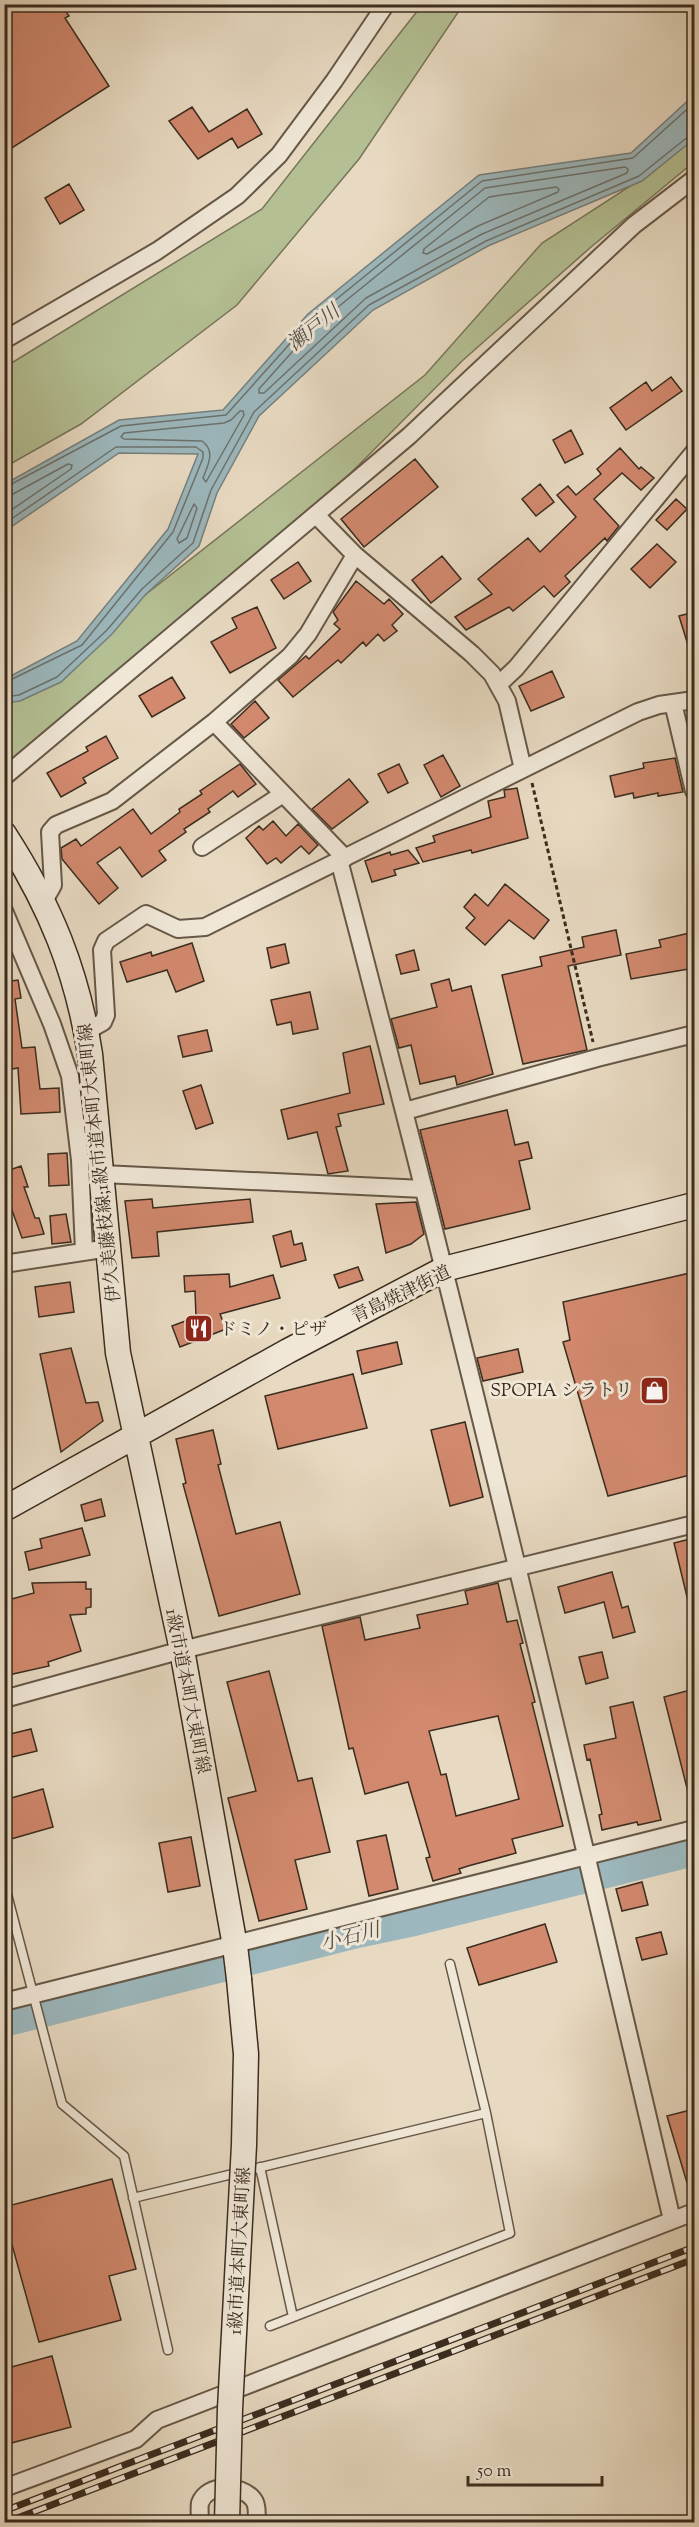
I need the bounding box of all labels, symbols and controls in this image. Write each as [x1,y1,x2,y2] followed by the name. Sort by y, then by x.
[282,298,349,359] water label: 瀬戸川
[73,1022,129,1304] street label: 伊久美藤枝線;1級市道本町大東町線
[348,1260,456,1331] street label: 青島焼津街道
[182,1313,214,1345] restaurant icon: ドミノ・ピザ
[219,1318,327,1344] place label: ドミノ・ピザ
[638,1374,670,1406] shop icon: SPOPIA シラトリ
[490,1379,633,1405] place label: SPOPIA シラトリ
[157,1606,215,1776] street label: 1級市道本町大東町線
[318,1917,385,1960] water label: 小石川
[224,2166,258,2336] street label: 1級市道本町大東町線
[468,2449,602,2487] scale bar
[476,2459,512,2485] text: 50 m

